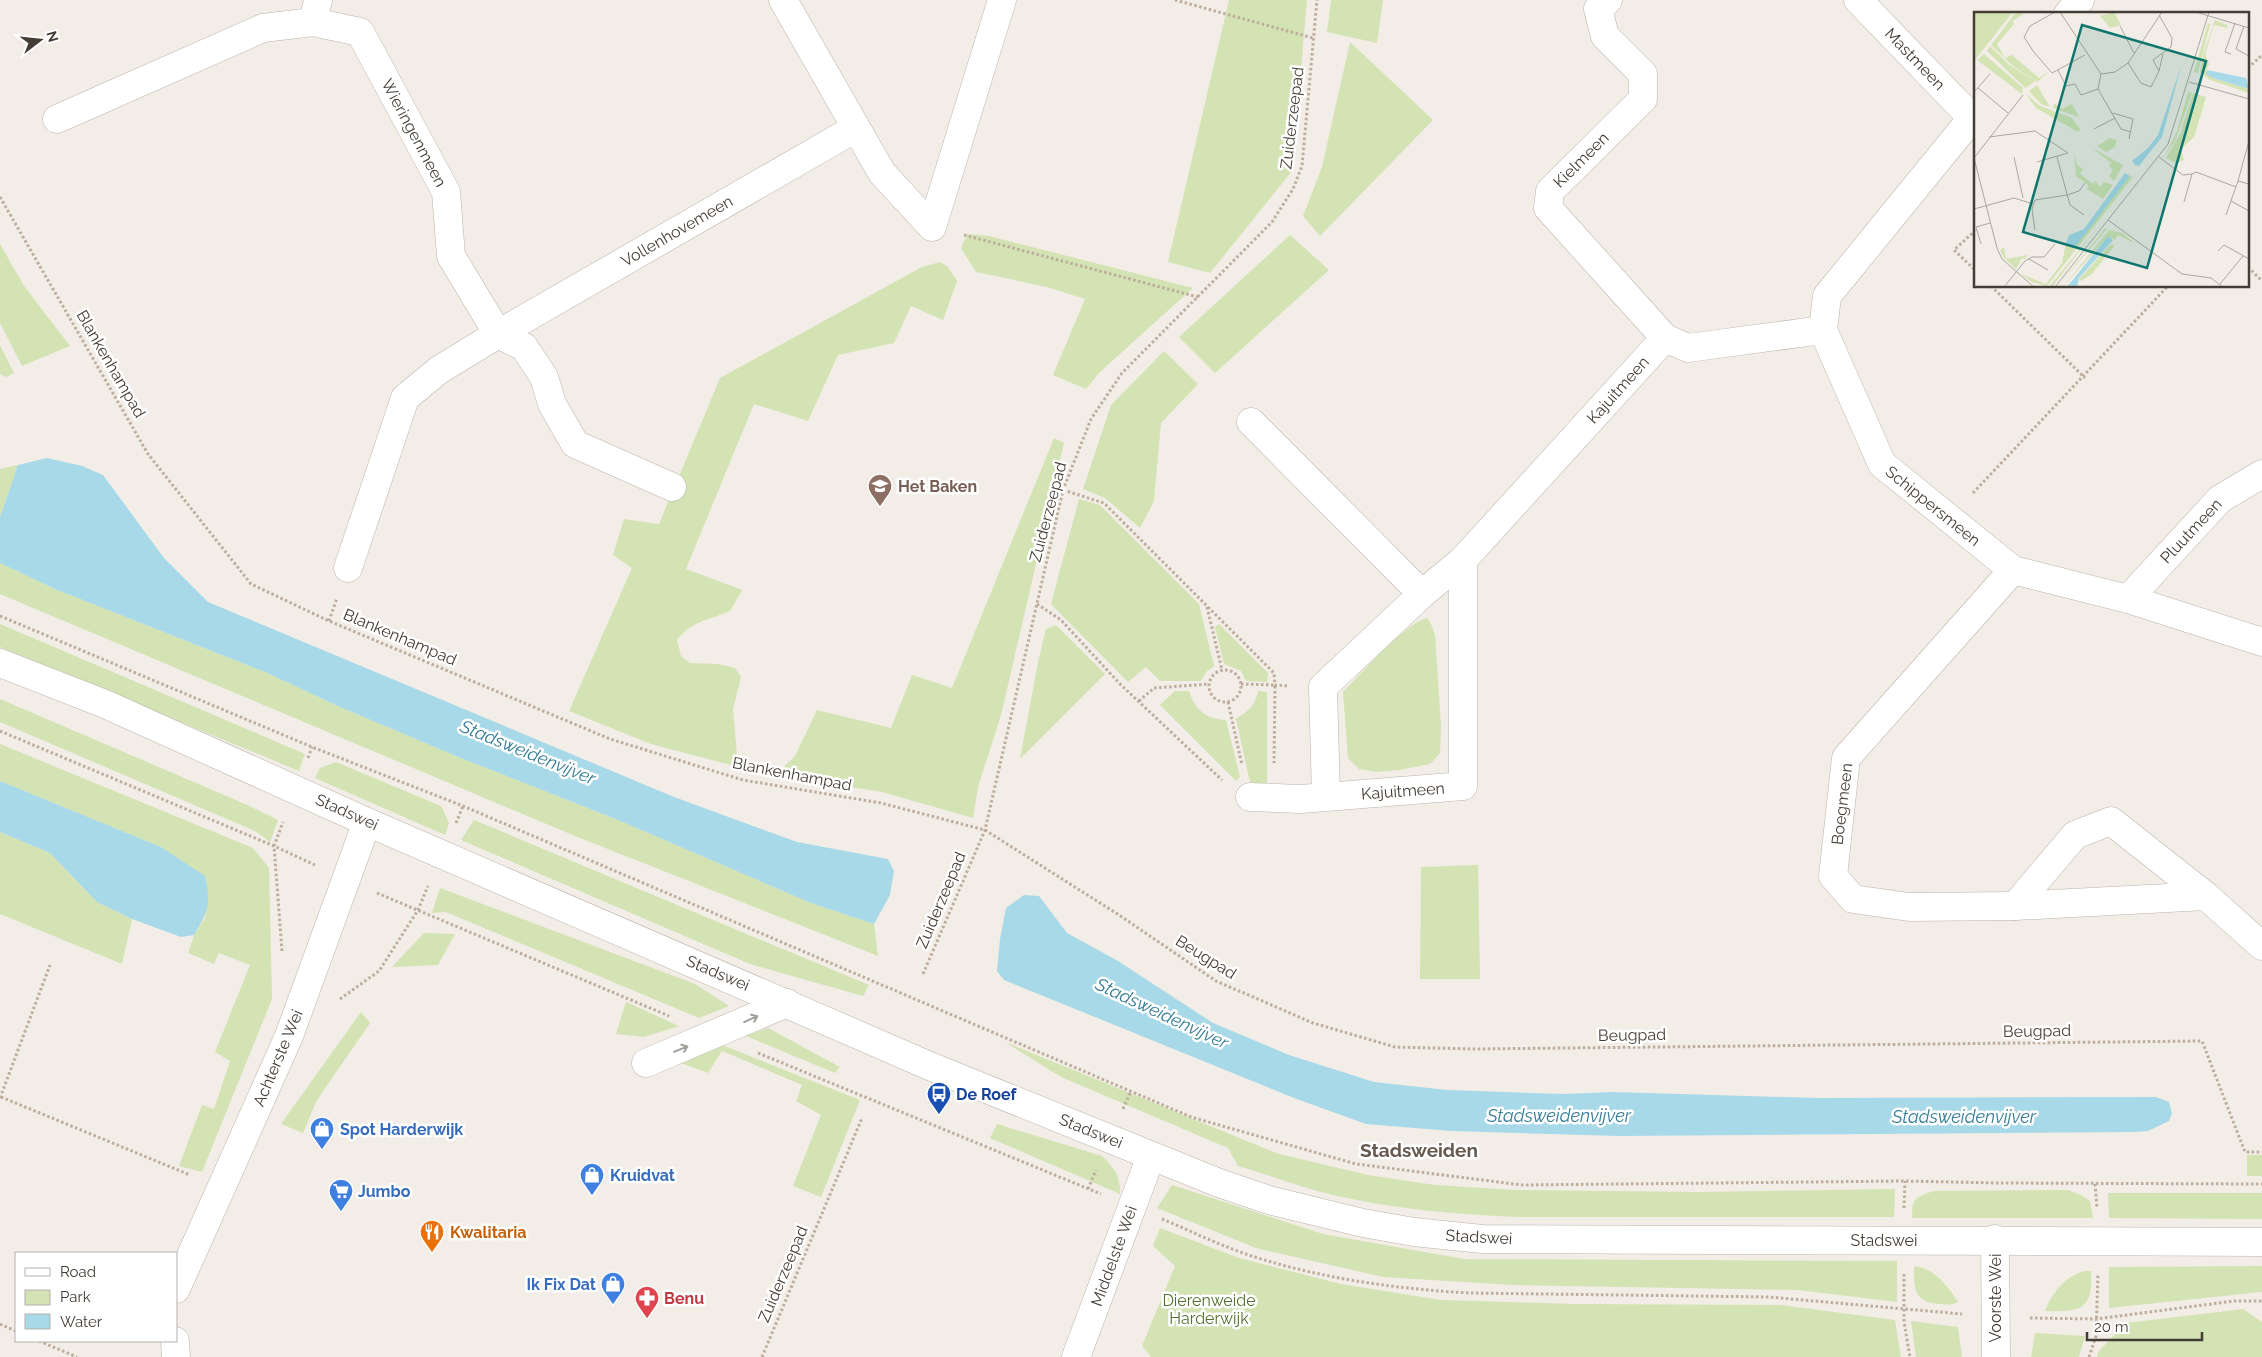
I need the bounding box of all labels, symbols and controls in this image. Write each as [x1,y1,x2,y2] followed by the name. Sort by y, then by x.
[1974,12,2250,288] inset map
[15,15,65,65] north arrow
[1881,24,1949,94] street label: Mastmeen
[43,29,62,44] text: N
[1276,66,1308,170] street label: Zuiderzeepad
[378,76,450,190] street label: Wieringenmeen
[1549,128,1613,192] street label: Kielmeen
[618,191,736,271] street label: Vollenhovemeen
[72,307,150,421] street label: Blankenhampad
[1583,353,1653,427] street label: Kajuitmeen
[1026,460,1070,564] street label: Zuiderzeepad
[1882,462,1984,550] street label: Schippersmeen
[867,473,893,507] school or university icon: Het Baken
[898,477,977,496] place label: Het Baken
[2156,495,2226,567] street label: Pluutmeen
[341,605,459,669] street label: Blankenhampad
[456,715,599,789] water label: Stadsweidenvijver
[731,753,853,795] street label: Blankenhampad
[1828,762,1856,846] street label: Boegmeen
[1361,779,1445,803] street label: Kajuitmeen
[313,790,381,834] street label: Stadswei
[912,849,970,951] street label: Zuiderzeepad
[1172,931,1240,983] street label: Beugpad
[684,951,752,995] street label: Stadswei
[1091,973,1232,1053] water label: Stadsweidenvijver
[249,1007,307,1109] street label: Achterste Wei
[743,1014,758,1024] one-way arrow
[2003,1021,2071,1041] street label: Beugpad
[1598,1025,1666,1045] street label: Beugpad
[672,1044,688,1053] one-way arrow
[926,1081,952,1115] bus stop icon: De Roef
[956,1085,1017,1104] place label: De Roef
[1486,1105,1632,1126] water label: Stadsweidenvijver
[1891,1106,2037,1127] water label: Stadsweidenvijver
[1056,1110,1126,1152] street label: Stadswei
[309,1116,335,1150] shop icon: Spot Harderwijk
[340,1120,463,1139] place label: Spot Harderwijk
[1360,1139,1478,1161] district label: Stadsweiden
[579,1162,605,1196] shop icon: Kruidvat
[610,1166,675,1185] place label: Kruidvat
[328,1178,354,1212] supermarket icon: Jumbo
[358,1182,411,1201] place label: Jumbo
[1087,1203,1141,1309] street label: Middelste Wei
[419,1219,445,1253] restaurant icon: Kwalitaria
[450,1223,526,1242] place label: Kwalitaria
[754,1223,812,1325] street label: Zuiderzeepad
[1445,1226,1513,1248] street label: Stadswei
[1851,1231,1917,1250] street label: Stadswei
[15,1252,178,1342] legend
[1986,1254,2005,1342] street label: Voorste Wei
[60,1263,96,1281] text: Road
[600,1271,626,1305] shop icon: Ik Fix Dat
[526,1275,596,1294] place label: Ik Fix Dat
[634,1285,660,1319] pharmacy icon: Benu
[60,1288,91,1306] text: Park
[664,1289,704,1308] place label: Benu
[1162,1291,1256,1328] park label: Dierenweide Harderwijk
[2087,1310,2202,1342] scale bar
[60,1313,103,1331] text: Water
[2094,1318,2129,1336] text: 20 m

